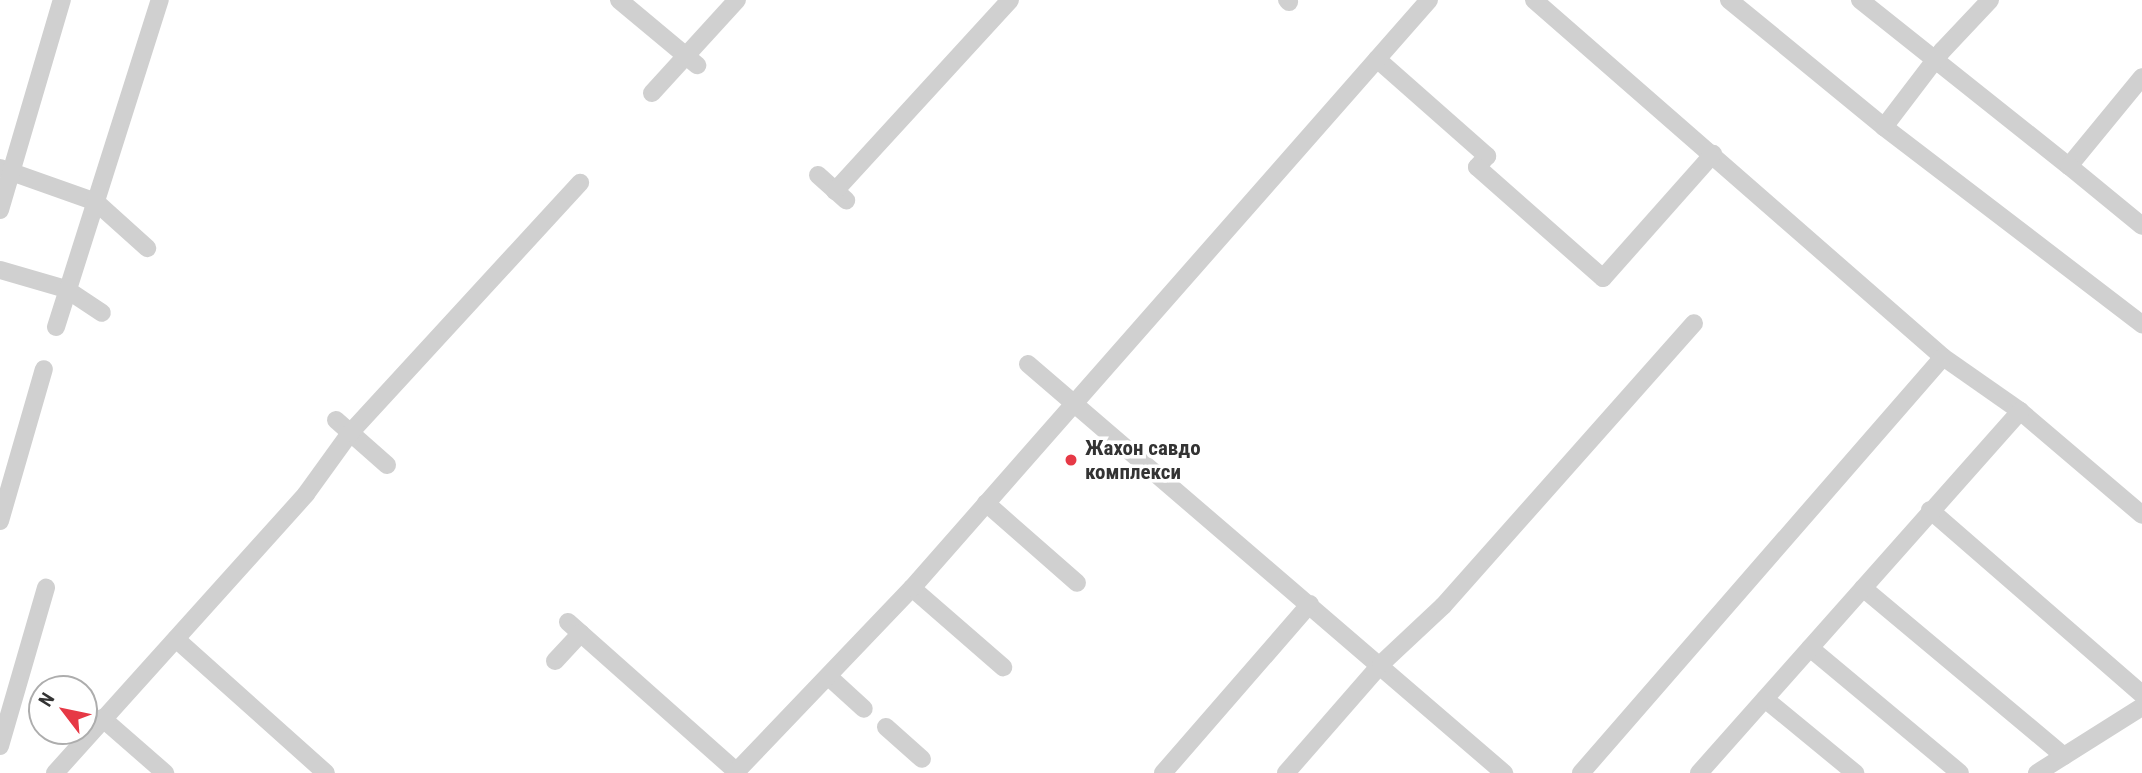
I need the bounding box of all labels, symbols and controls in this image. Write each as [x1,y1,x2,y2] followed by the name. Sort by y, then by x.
[1085,435,1201,485] place label: Жахон савдо комплекси
[1063,452,1079,468] marker: Жахон савдо комплекси
[28,675,98,745] north arrow
[34,689,59,711] text: N

